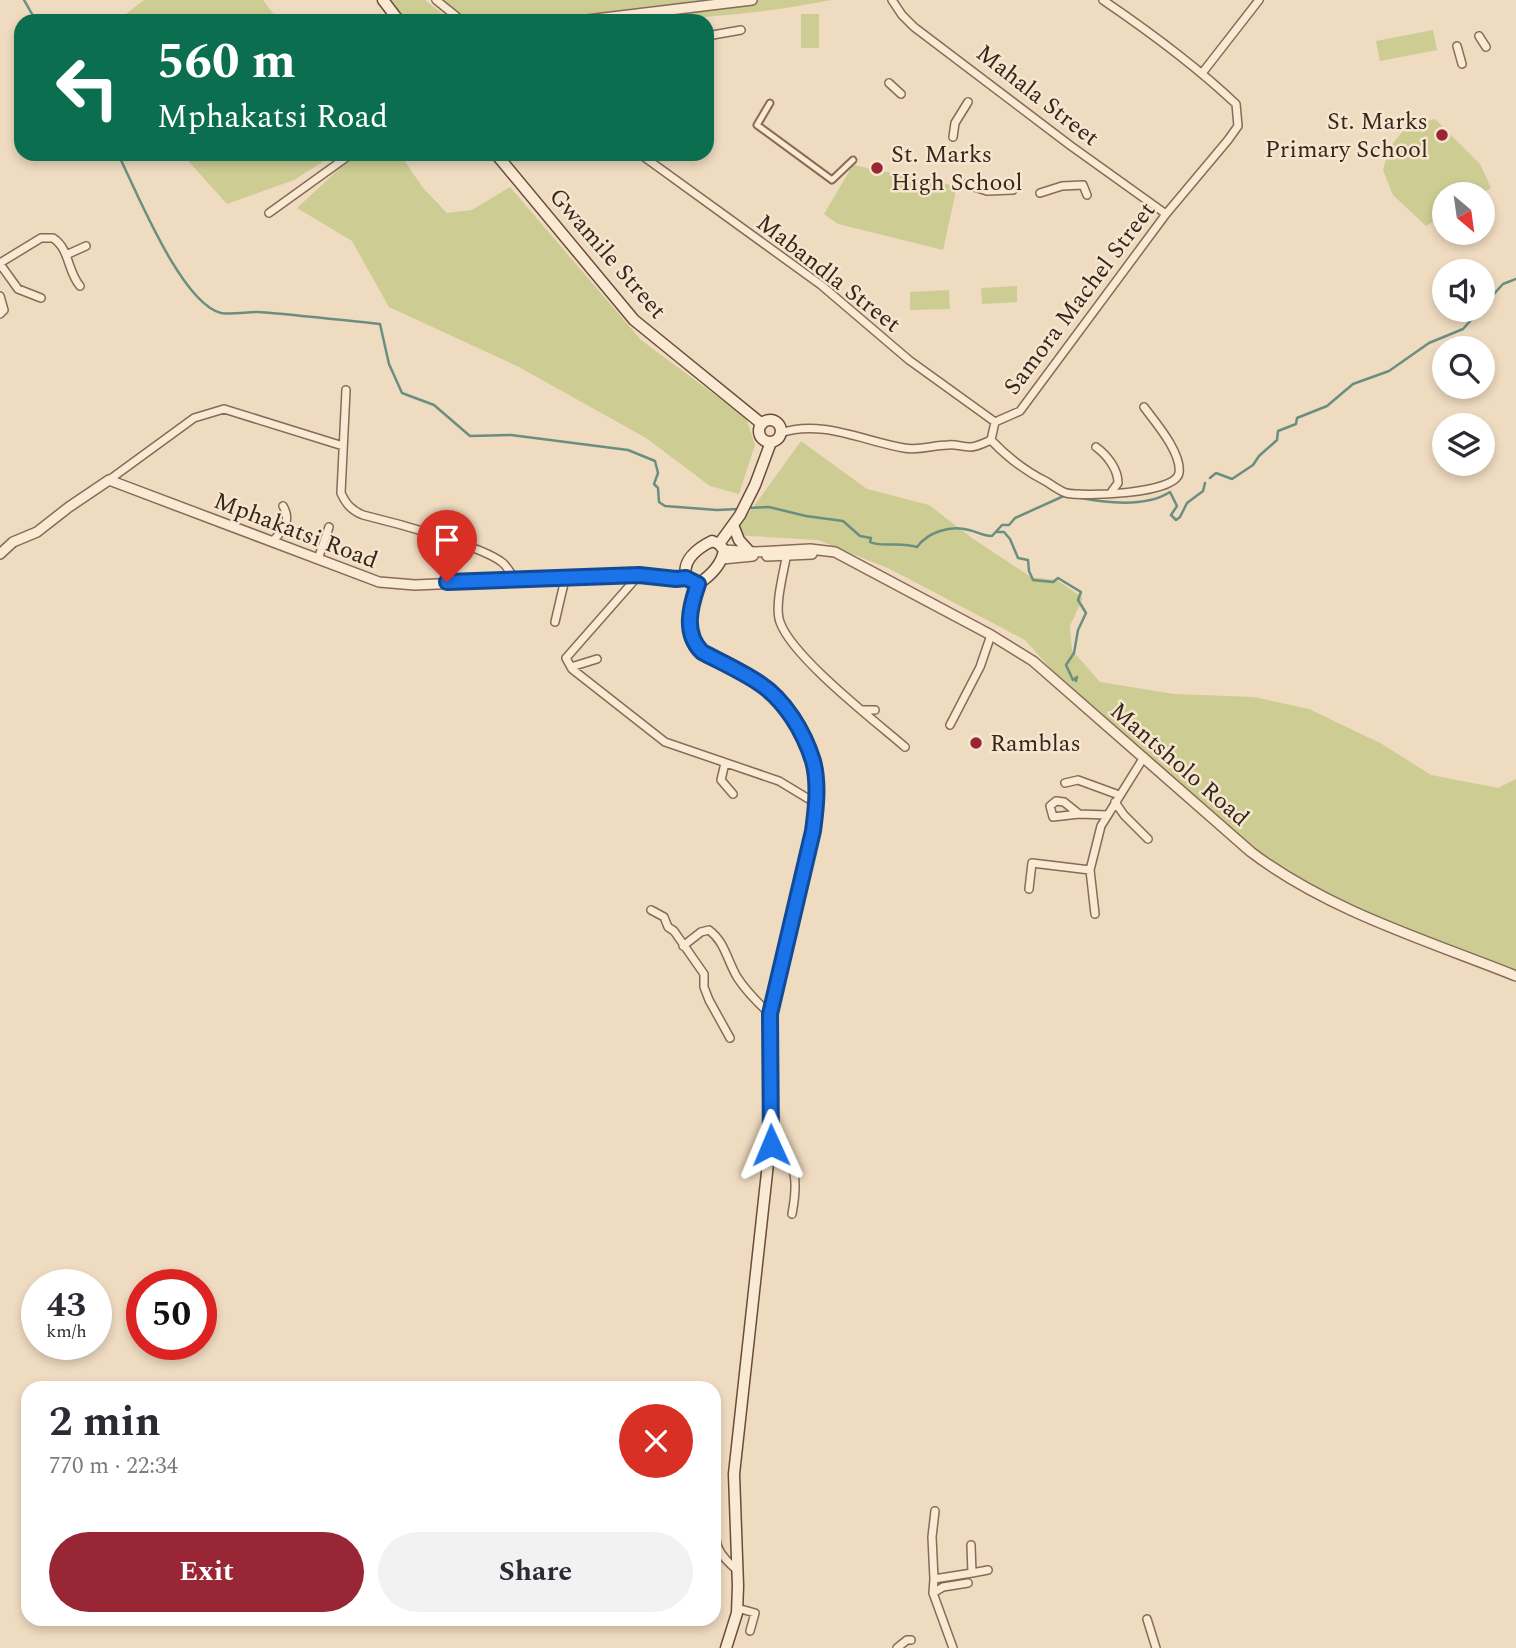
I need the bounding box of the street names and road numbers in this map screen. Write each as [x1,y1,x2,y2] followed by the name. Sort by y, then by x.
[968,36,1107,155] street label: Mahala Street
[540,180,675,327] street label: Gwamile Street
[995,194,1165,403] street label: Samora Machel Street
[748,206,908,342] street label: Mabandla Street
[208,483,383,579] street label: Mphakatsi Road
[1102,694,1257,836] street label: Mantsholo Road

